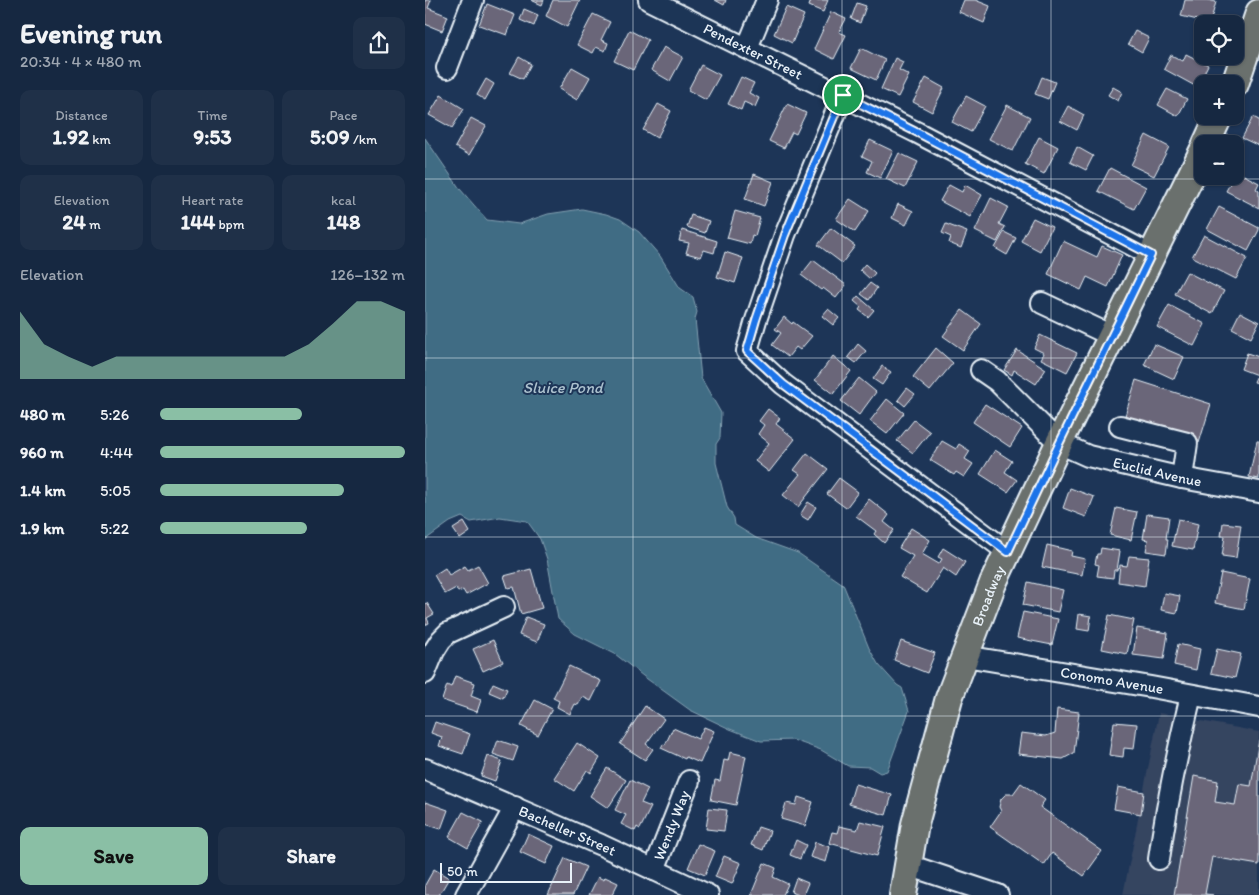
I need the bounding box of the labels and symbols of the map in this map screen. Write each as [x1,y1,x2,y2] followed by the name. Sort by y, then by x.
[700,19,806,84] street label: Pendexter Street
[822,74,864,116] pin
[523,378,604,397] water label: Sluice Pond
[1111,453,1203,490] street label: Euclid Avenue
[968,563,1009,629] street label: Broadway
[1059,663,1165,698] street label: Conomo Avenue
[650,788,693,863] street label: Wendy Way
[516,802,619,860] street label: Bacheller Street
[440,860,573,883] scale bar

